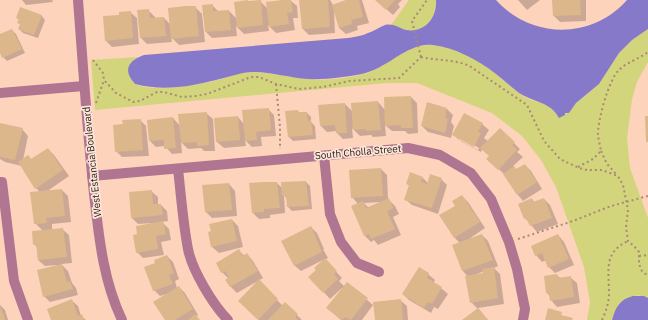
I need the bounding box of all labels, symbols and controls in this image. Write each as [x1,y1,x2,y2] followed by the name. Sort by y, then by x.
[80,106,104,218] street label: West Estancia Boulevard
[314,142,402,162] street label: South Cholla Street

